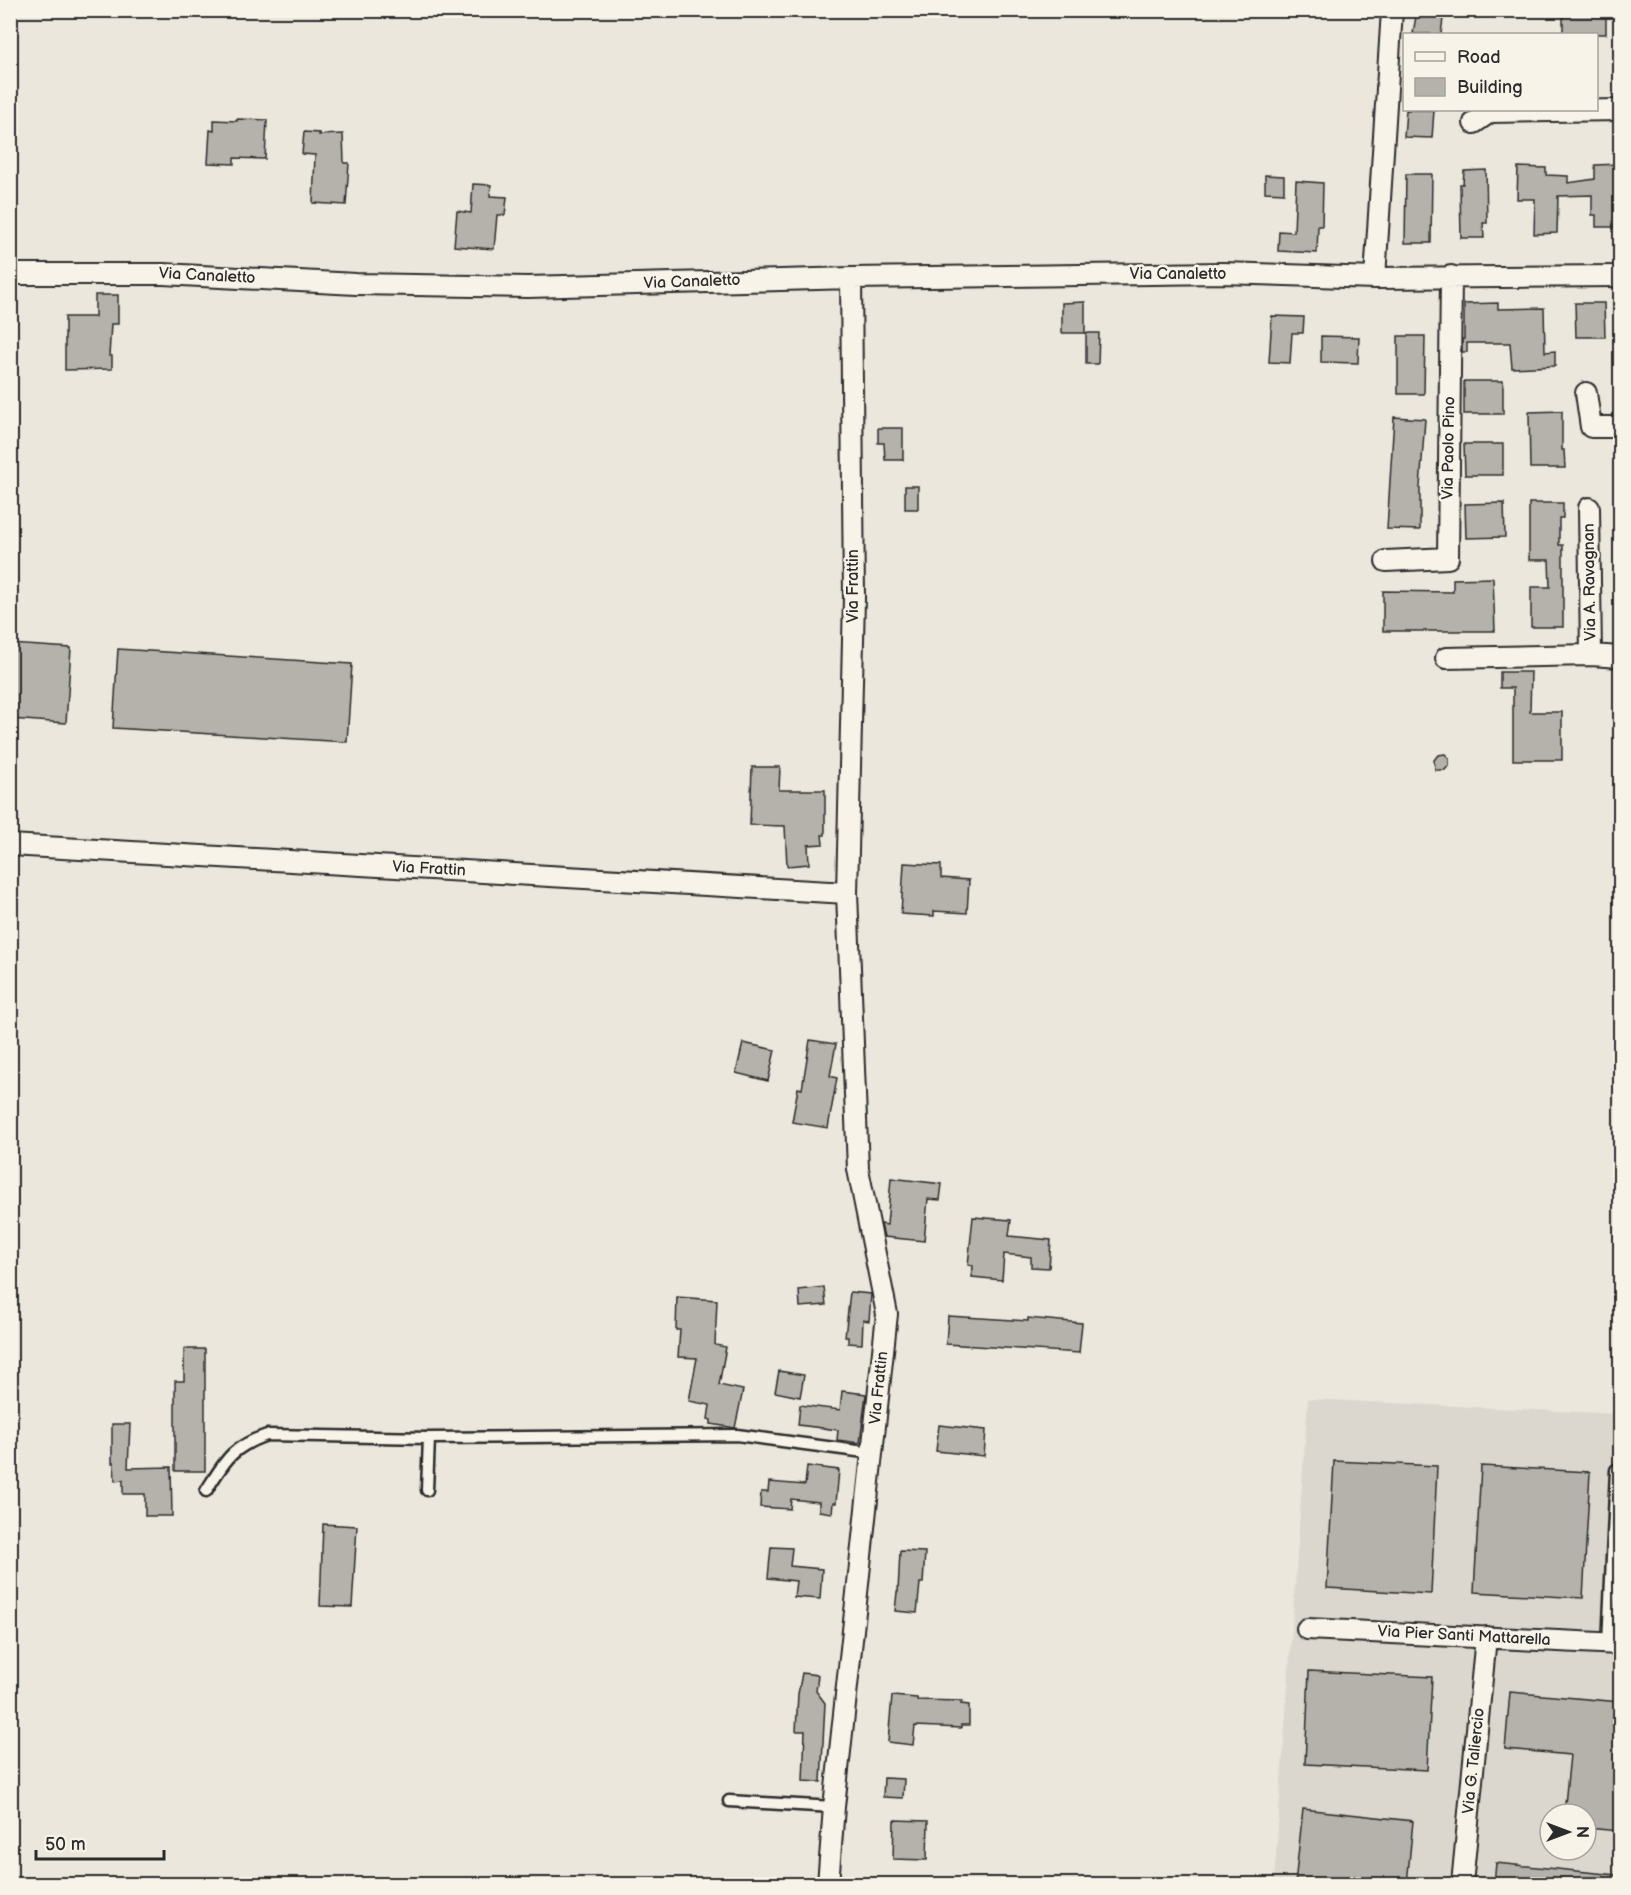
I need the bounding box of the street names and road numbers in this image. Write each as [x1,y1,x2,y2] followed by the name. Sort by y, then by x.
[158,264,256,288] street label: Via Canaletto
[1130,265,1226,284] street label: Via Canaletto
[643,271,741,293] street label: Via Canaletto
[1439,396,1459,500] street label: Via Paolo Pino
[1579,523,1601,641] street label: Via A. Ravagnan
[844,549,863,623] street label: Via Frattin
[392,858,466,880] street label: Via Frattin
[866,1350,892,1426] street label: Via Frattin
[1377,1622,1551,1650] street label: Via Pier Santi Mattarella
[1459,1707,1489,1815] street label: Via G. Taliercio

